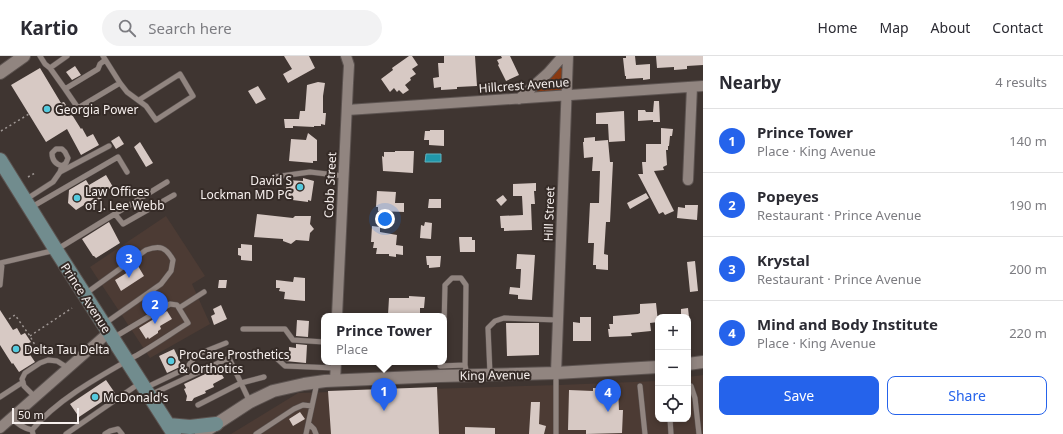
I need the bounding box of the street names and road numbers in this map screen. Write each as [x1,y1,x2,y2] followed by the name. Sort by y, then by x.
[478,73,570,97] street label: Hillcrest Avenue
[320,151,340,219] street label: Cobb Street
[540,186,558,242] street label: Hill Street
[57,260,115,337] street label: Prince Avenue
[460,366,531,384] street label: King Avenue

